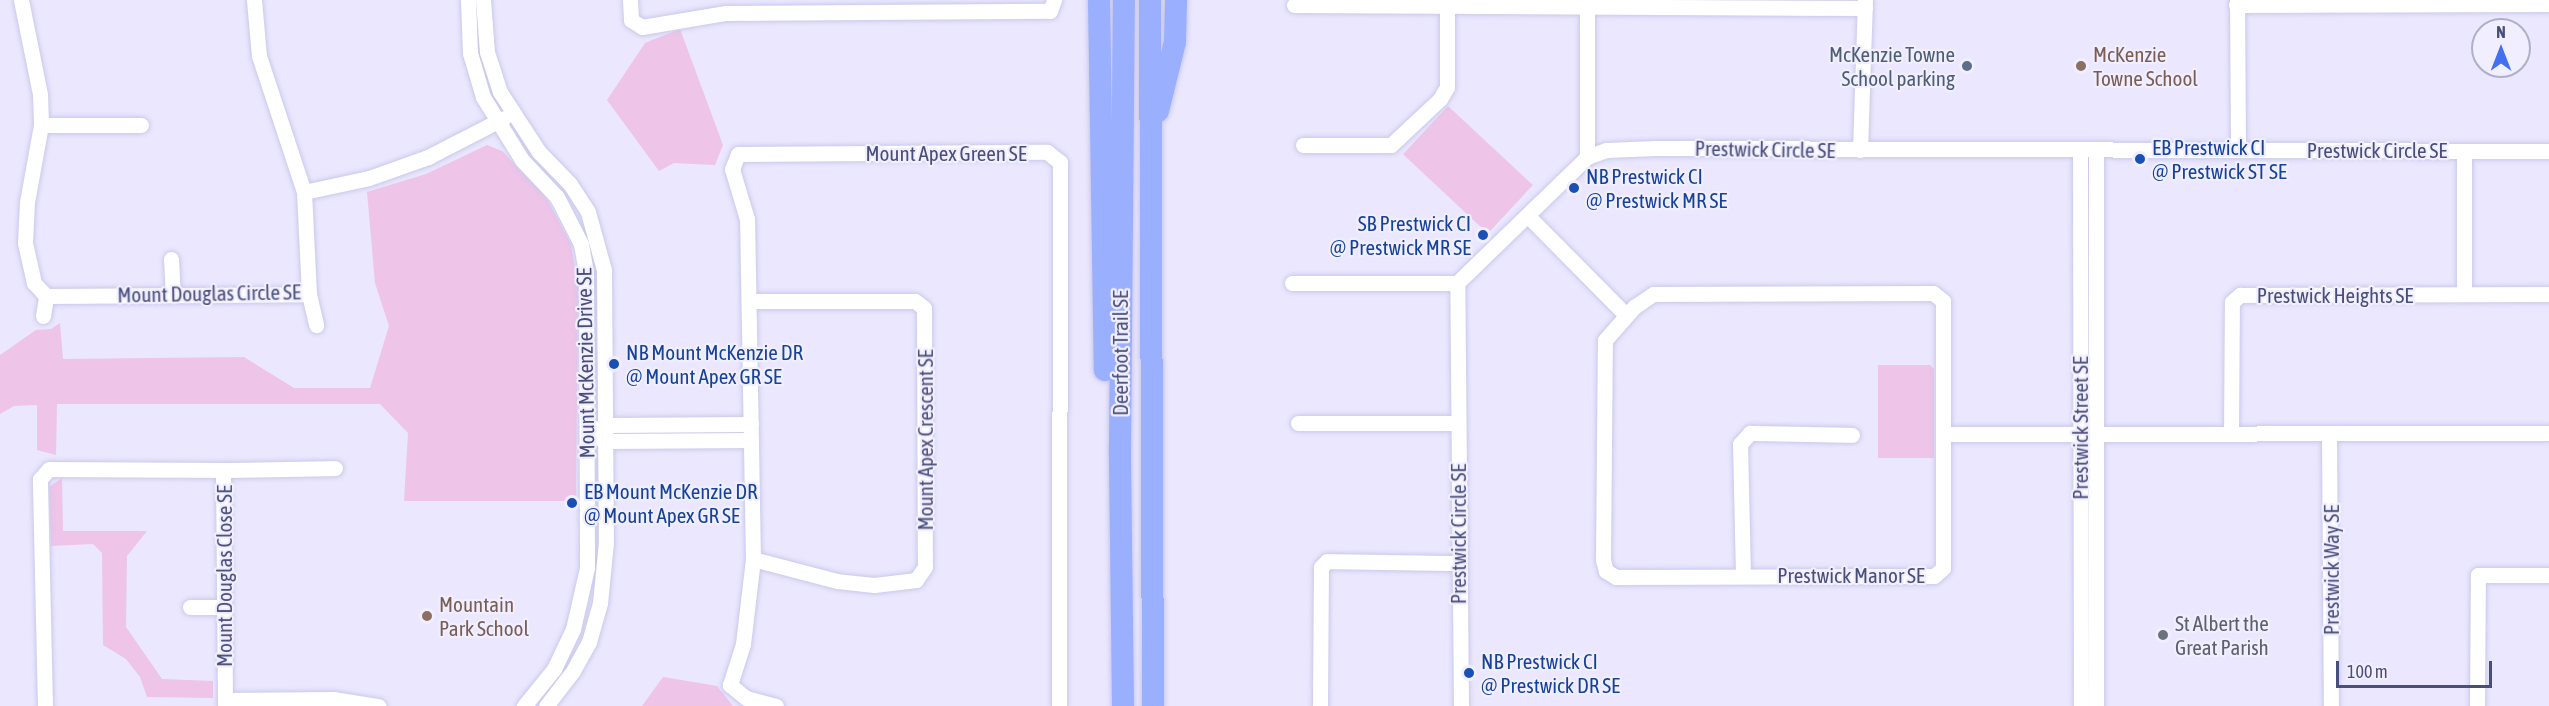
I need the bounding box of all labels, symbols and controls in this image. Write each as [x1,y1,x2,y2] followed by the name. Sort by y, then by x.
[2471,18,2531,78] north arrow
[2496,23,2506,41] text: N
[1829,41,1955,91] place label: McKenzie Towne School parking
[2093,41,2198,91] place label: McKenzie Towne School
[1960,59,1974,73] marker: McKenzie Towne School parking
[2074,59,2088,73] marker: McKenzie Towne School
[2152,134,2287,184] place label: EB Prestwick CI @ Prestwick ST SE
[1695,135,1835,163] street label: Prestwick Circle SE
[2307,137,2447,163] street label: Prestwick Circle SE
[865,140,1027,166] street label: Mount Apex Green SE
[2133,152,2147,166] marker: EB Prestwick CI @ Prestwick ST SE
[1586,163,1727,213] place label: NB Prestwick CI @ Prestwick MR SE
[1567,181,1581,195] marker: NB Prestwick CI @ Prestwick MR SE
[1330,210,1471,260] place label: SB Prestwick CI @ Prestwick MR SE
[1476,228,1490,242] marker: SB Prestwick CI @ Prestwick MR SE
[571,267,599,459] street label: Mount McKenzie Drive SE
[117,279,301,307] street label: Mount Douglas Circle SE
[2257,282,2413,308] street label: Prestwick Heights SE
[1107,290,1133,416] street label: Deerfoot Trail SE
[626,339,803,389] place label: NB Mount McKenzie DR @ Mount Apex GR SE
[912,350,938,530] street label: Mount Apex Crescent SE
[2067,356,2093,500] street label: Prestwick Street SE
[607,357,621,371] marker: NB Mount McKenzie DR @ Mount Apex GR SE
[1445,464,1471,604] street label: Prestwick Circle SE
[584,478,757,528] place label: EB Mount McKenzie DR @ Mount Apex GR SE
[211,485,237,667] street label: Mount Douglas Close SE
[565,496,579,510] marker: EB Mount McKenzie DR @ Mount Apex GR SE
[2318,505,2344,635] street label: Prestwick Way SE
[1777,562,1925,588] street label: Prestwick Manor SE
[439,591,529,641] place label: Mountain Park School
[420,609,434,623] marker: Mountain Park School
[2175,610,2269,660] place label: St Albert the Great Parish
[2156,628,2170,642] marker: St Albert the Great Parish
[1481,648,1620,698] place label: NB Prestwick CI @ Prestwick DR SE
[2339,649,2495,687] scale bar
[2347,661,2388,682] text: 100 m
[1462,666,1476,680] marker: NB Prestwick CI @ Prestwick DR SE

